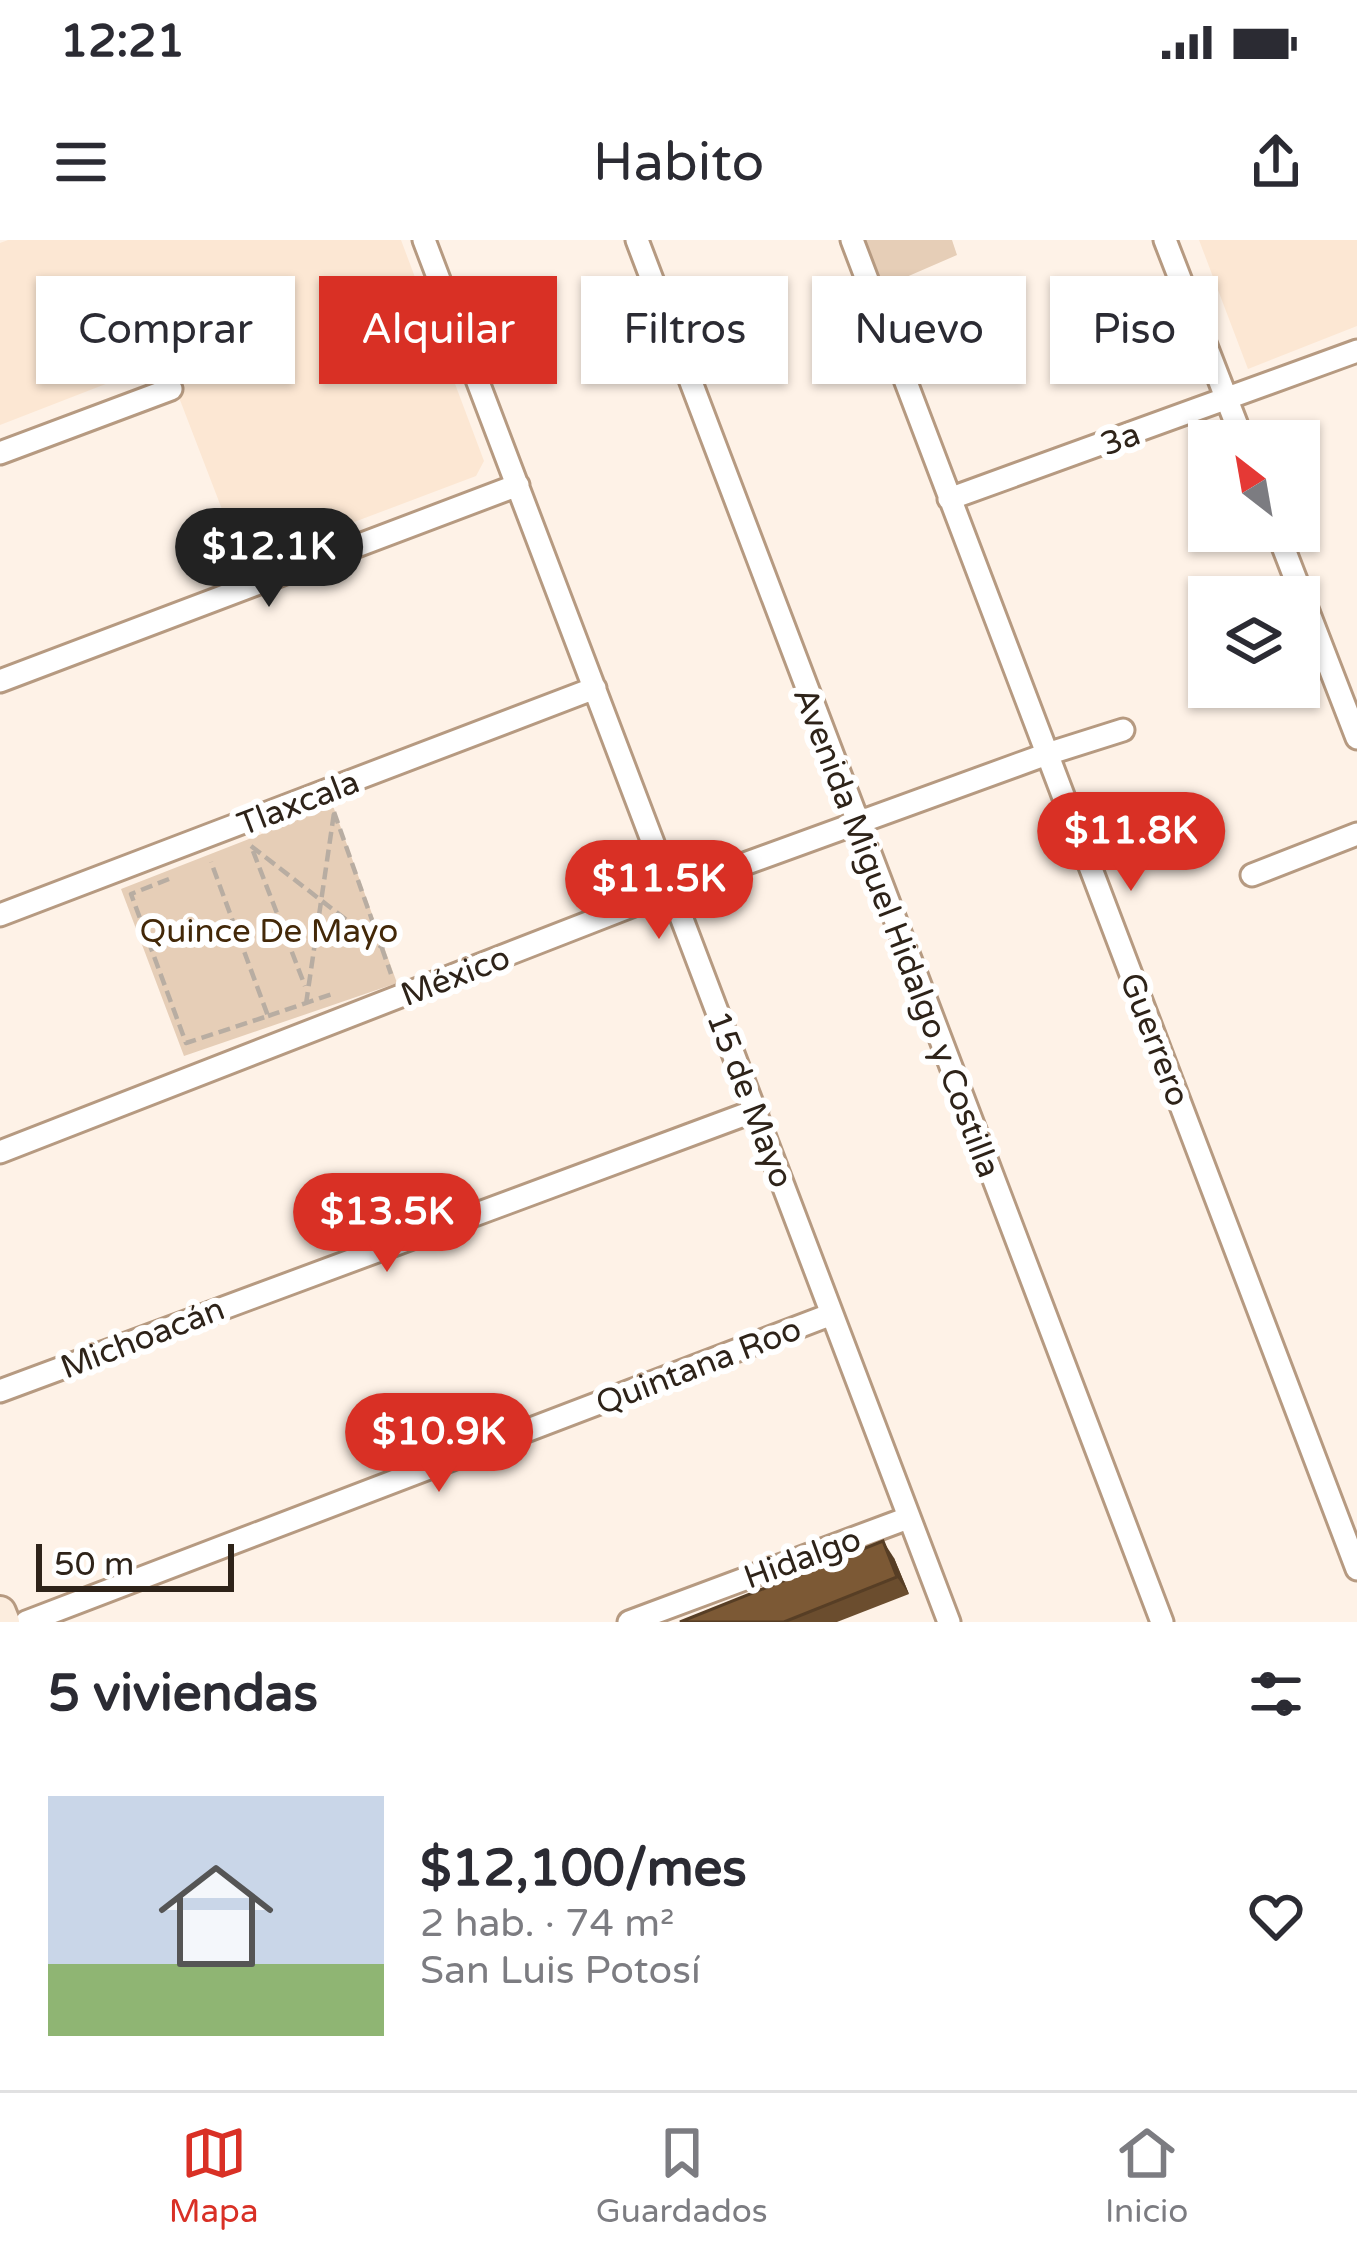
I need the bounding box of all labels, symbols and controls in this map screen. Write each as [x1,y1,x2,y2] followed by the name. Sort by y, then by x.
[60,15,185,69] text: 12:21
[48,129,114,195] icon: menu
[1243,129,1309,195] icon: share
[593,130,764,195] text: Habito
[36,276,295,384] chip: Comprar
[319,276,557,384] chip: Alquilar
[581,276,788,384] chip: Filtros
[812,276,1026,384] chip: Nuevo
[1050,276,1218,384] chip: Piso
[1095,414,1146,464] street label: 3a
[1188,420,1320,552] north arrow
[1188,420,1320,708] map controls
[171,508,367,610] pin: $12.1K
[202,523,336,570] text: $12.1K
[1188,576,1320,708] button: layers
[785,682,1008,1183] street label: Avenida Miguel Hidalgo y Costilla
[232,762,365,844] street label: Tlaxcala
[1033,792,1229,894] pin: $11.8K
[1064,807,1198,854] text: $11.8K
[561,840,757,942] pin: $11.5K
[592,855,726,902] text: $11.5K
[140,912,398,951] park label: Quince De Mayo
[396,938,516,1015] street label: México
[1111,967,1198,1112] street label: Guerrero
[698,1006,801,1193] street label: 15 de Mayo
[289,1173,485,1275] pin: $13.5K
[320,1188,454,1235] text: $13.5K
[55,1289,230,1387] street label: Michoacán
[590,1309,807,1423] street label: Quintana Roo
[341,1393,537,1495] pin: $10.9K
[372,1408,506,1455] text: $10.9K
[739,1519,866,1597] street label: Hidalgo
[36,1538,234,1591] scale bar
[54,1545,134,1584] text: 50 m
[1243,1661,1309,1727] icon: filters
[48,1663,318,1725] text: 5 viviendas
[420,1838,747,1900] text: $12,100/mes
[144,1844,288,1988] icon: home
[1243,1883,1309,1949] icon: heart
[420,1900,674,1947] text: 2 hab. · 74 m²
[420,1947,701,1994] text: San Luis Potosí
[169,2120,258,2231] tab: Mapa
[596,2120,768,2231] tab: Guardados
[1105,2120,1188,2231] tab: Inicio

